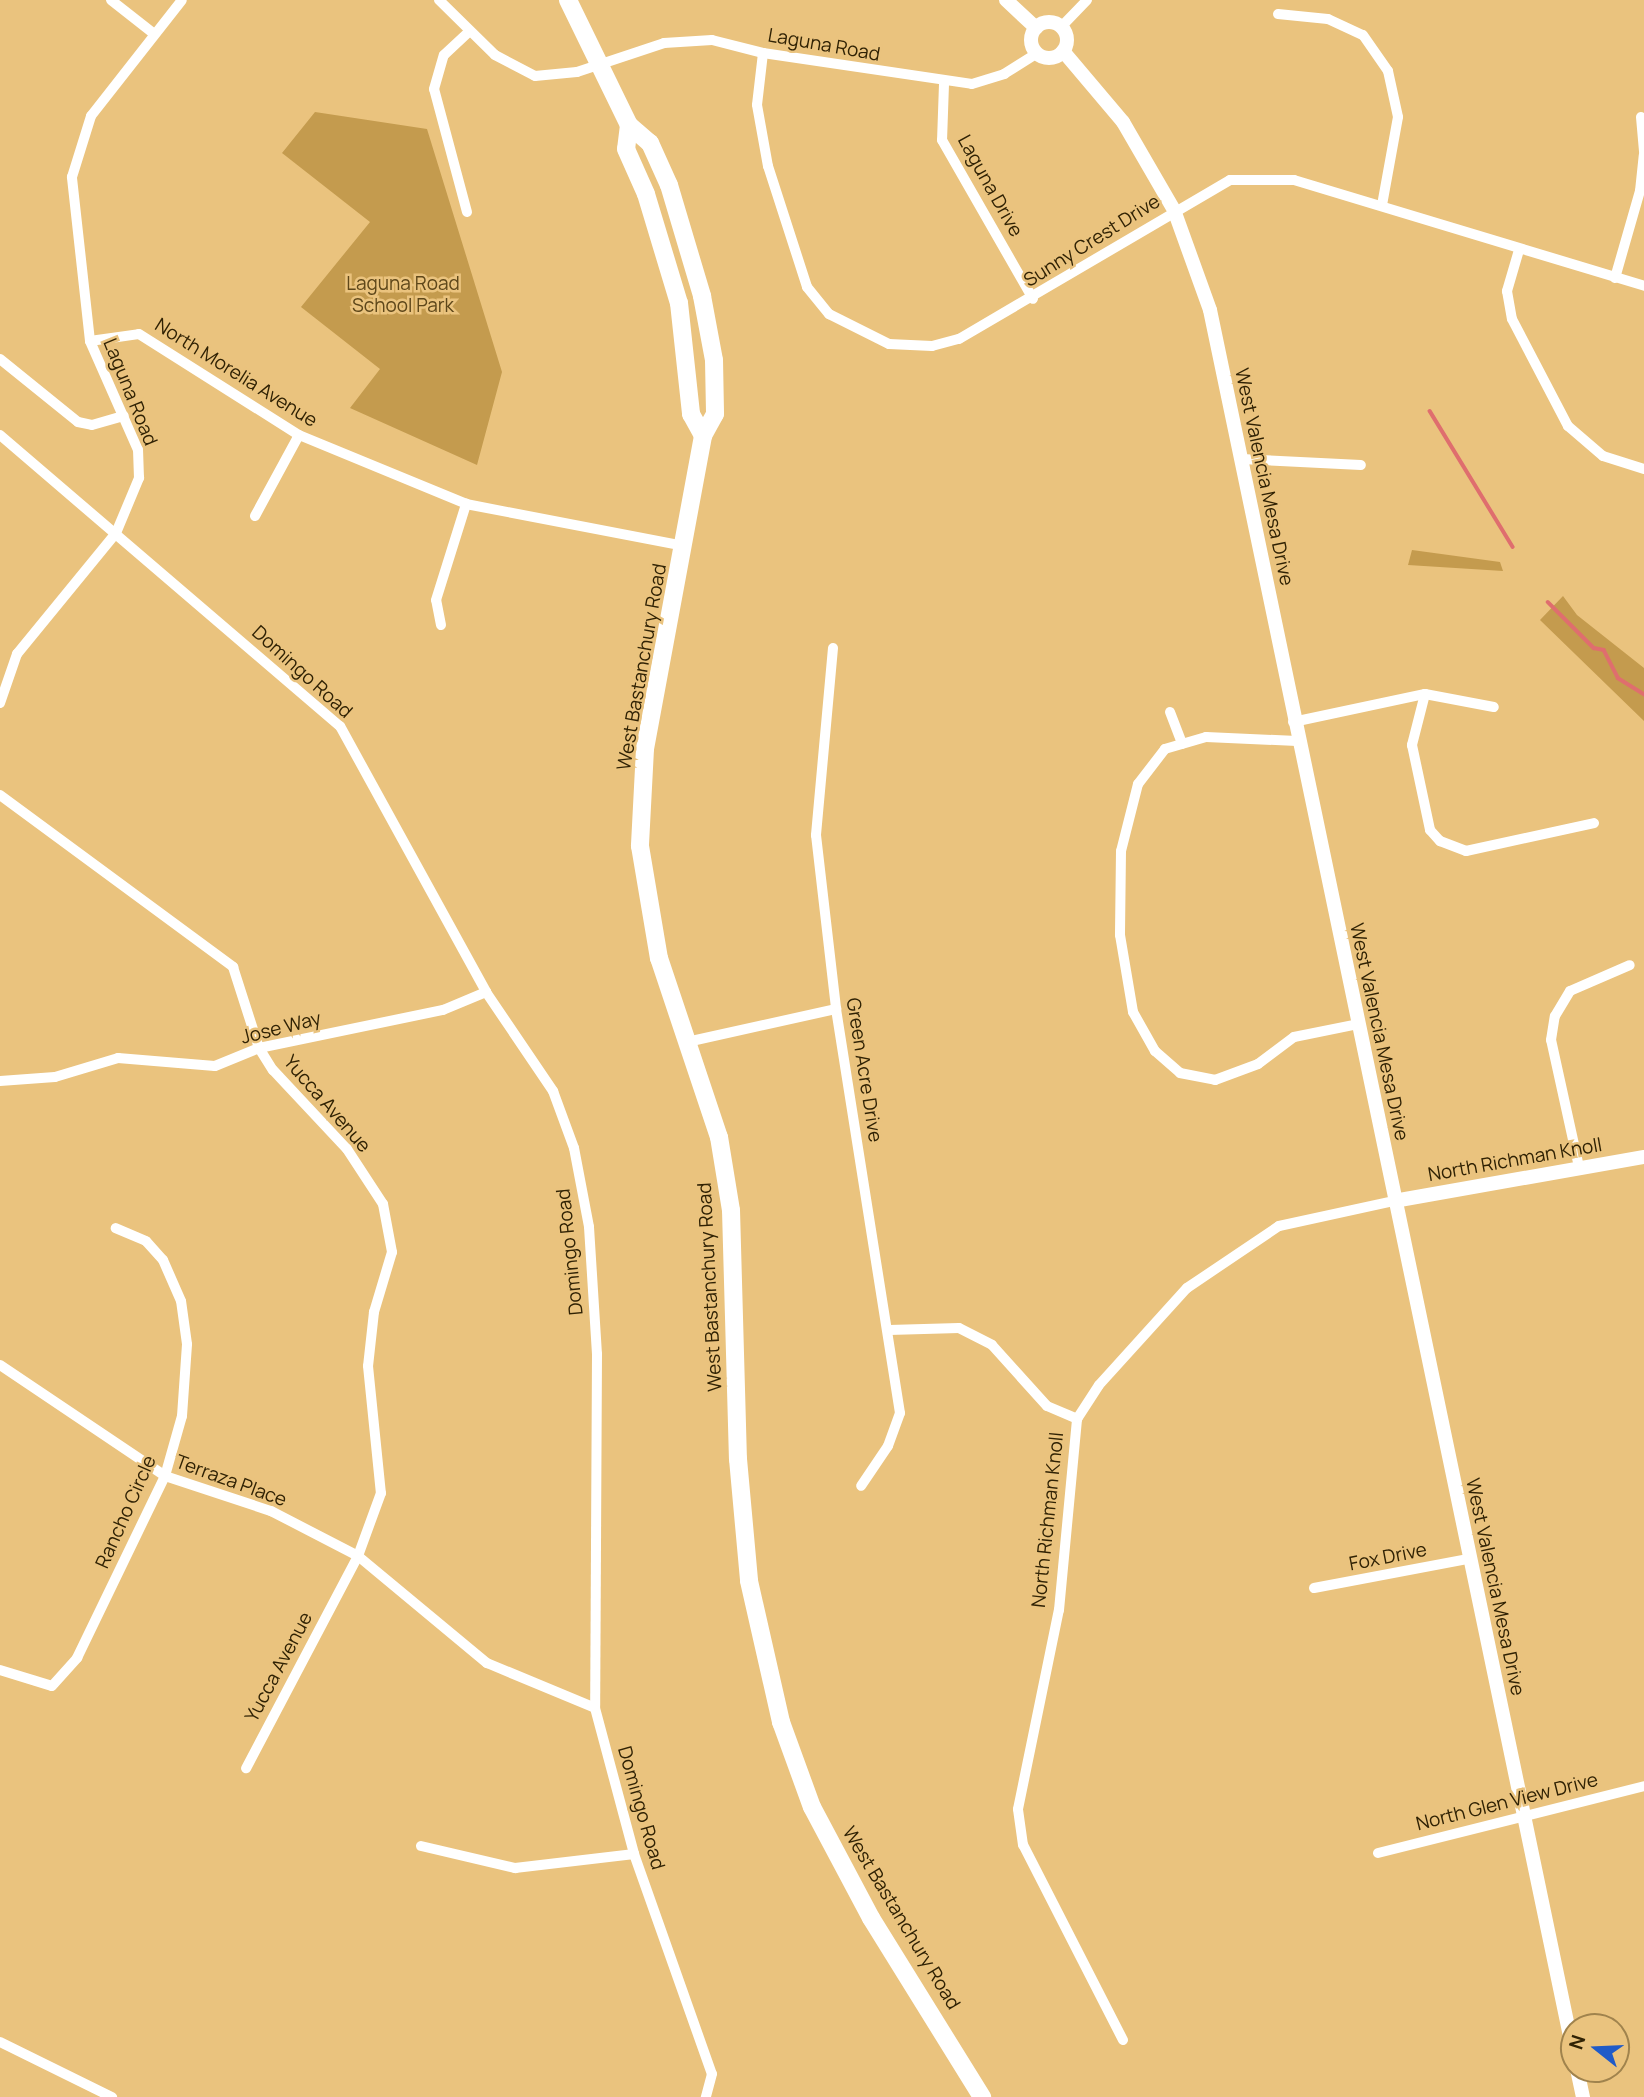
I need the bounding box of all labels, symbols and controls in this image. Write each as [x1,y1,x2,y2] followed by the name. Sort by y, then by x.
[766,24,882,66] street label: Laguna Road
[953,131,1027,241] street label: Laguna Drive
[1020,190,1164,292] street label: Sunny Crest Drive
[346,273,460,317] park label: Laguna Road School Park
[151,314,321,432] street label: North Morelia Avenue
[98,335,162,449] street label: Laguna Road
[1230,366,1298,588] street label: West Valencia Mesa Drive
[613,562,671,772] street label: West Bastanchury Road
[247,621,357,723] street label: Domingo Road
[1345,921,1413,1143] street label: West Valencia Mesa Drive
[841,996,887,1144] street label: Green Acre Drive
[239,1007,323,1049] street label: Jose Way
[279,1051,375,1157] street label: Yucca Avenue
[1426,1133,1604,1187] street label: North Richman Knoll
[693,1182,727,1392] street label: West Bastanchury Road
[552,1188,588,1316] street label: Domingo Road
[1027,1431,1069,1609] street label: North Richman Knoll
[172,1450,290,1512] street label: Terraza Place
[91,1452,161,1572] street label: Rancho Circle
[1461,1476,1529,1698] street label: West Valencia Mesa Drive
[1347,1538,1429,1576] street label: Fox Drive
[240,1608,318,1726] street label: Yucca Avenue
[613,1744,669,1872] street label: Domingo Road
[1414,1768,1600,1836] street label: North Glen View Drive
[837,1822,965,2014] street label: West Bastanchury Road
[1560,2013,1630,2083] north arrow
[1562,2032,1591,2053] text: N

